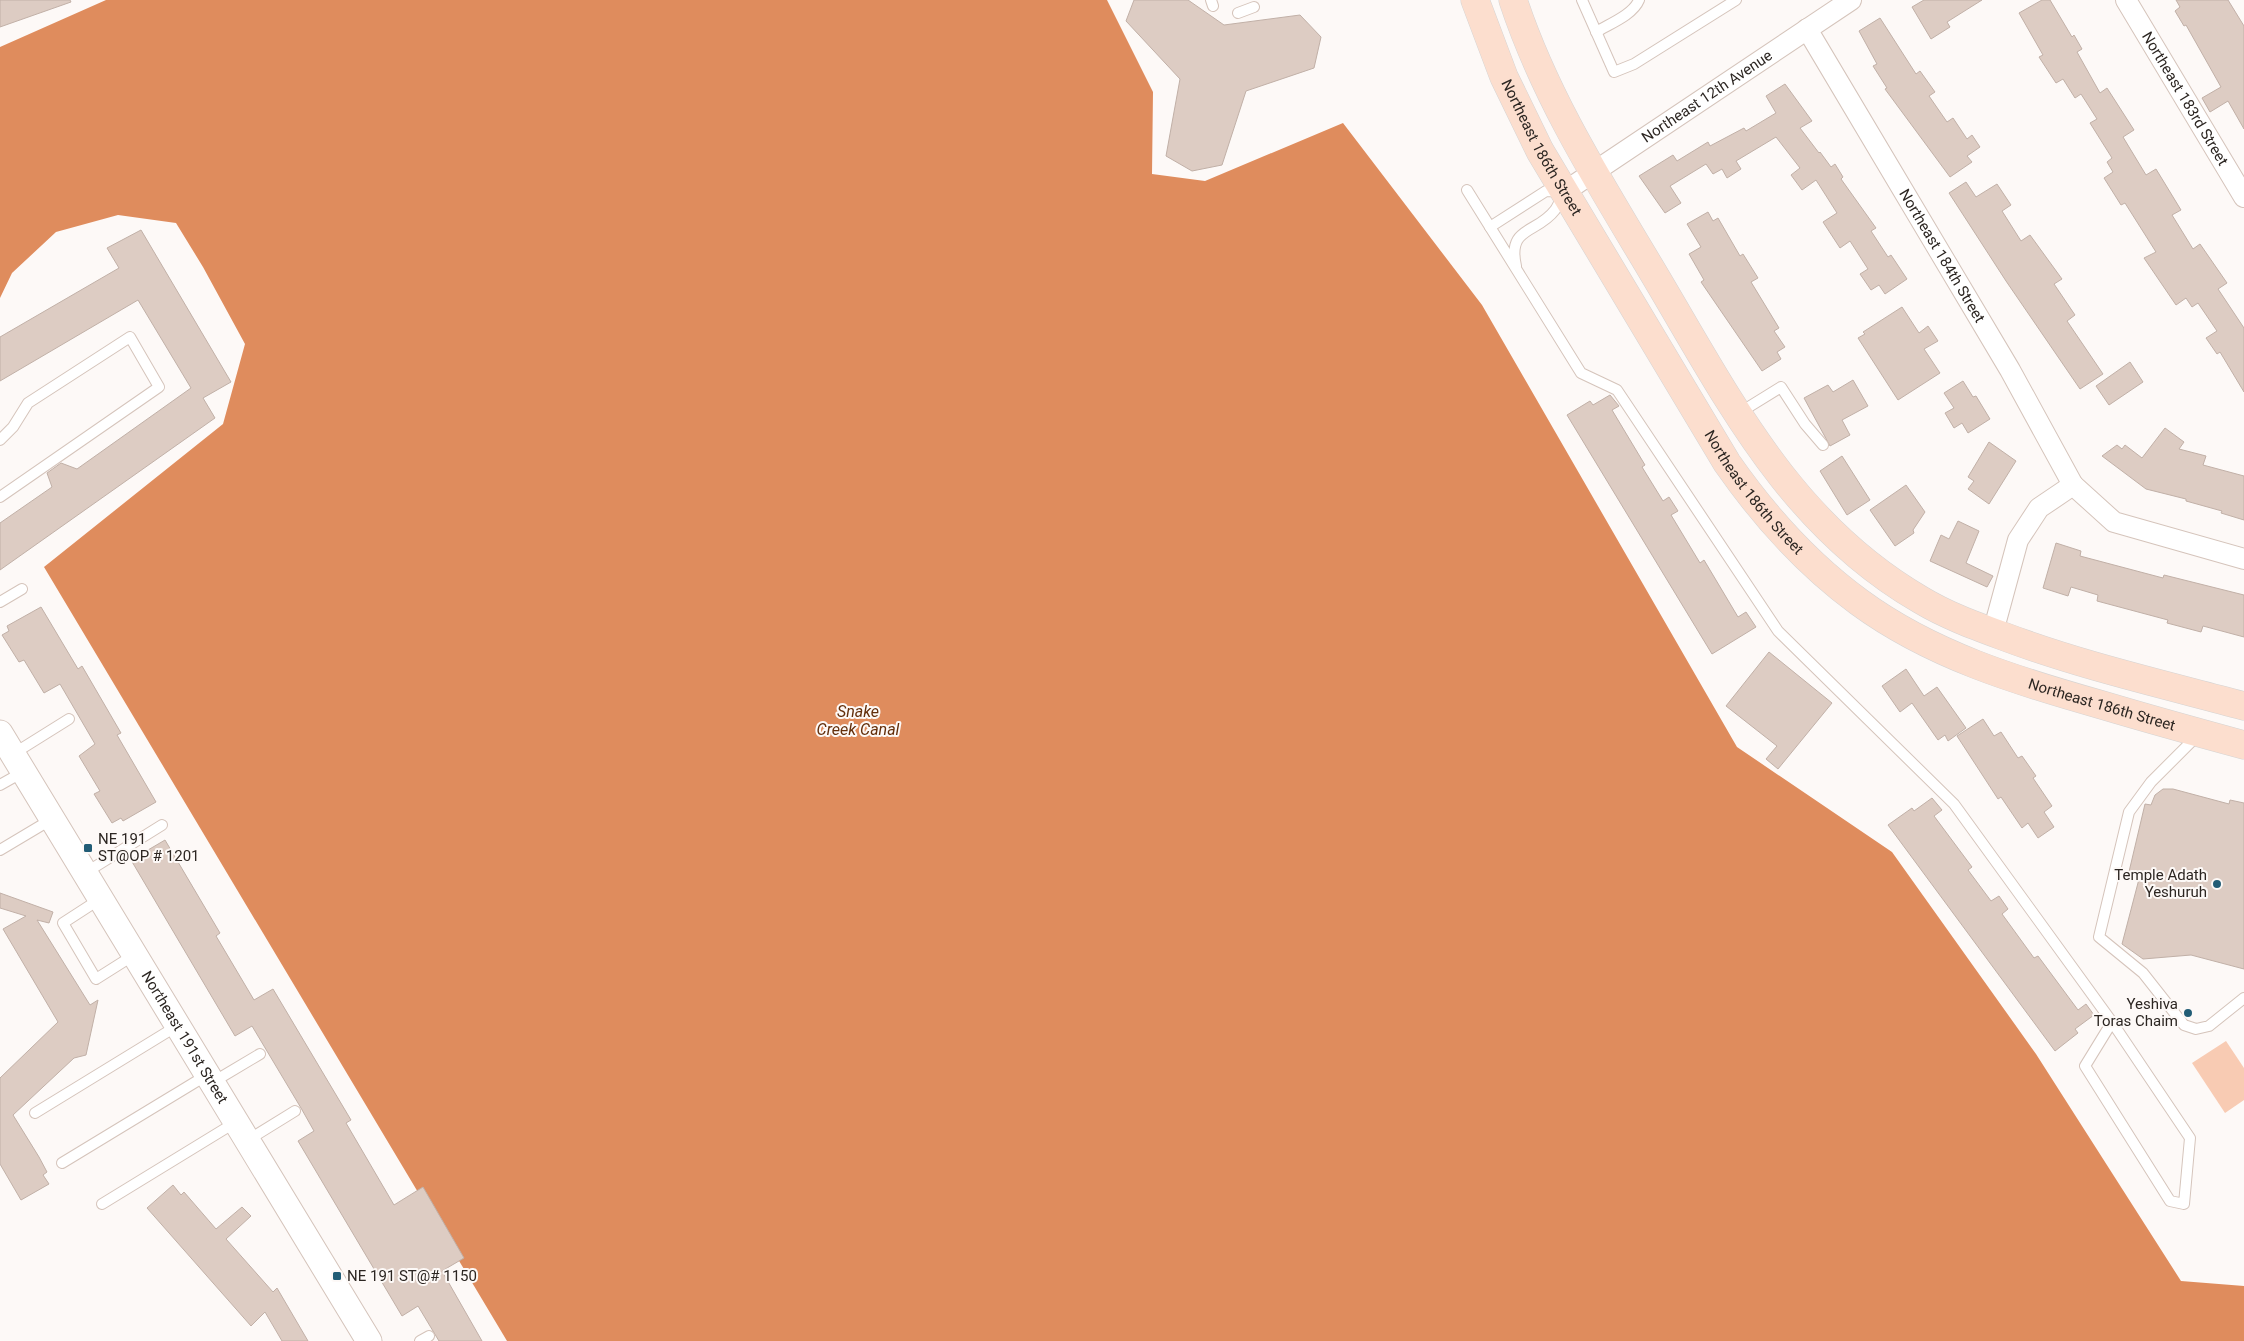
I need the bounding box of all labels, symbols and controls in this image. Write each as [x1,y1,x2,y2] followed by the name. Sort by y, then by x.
[2138,29,2232,169] street label: Northeast 183rd Street
[1638,46,1776,146] street label: Northeast 12th Avenue
[1497,76,1586,219] street label: Northeast 186th Street
[1895,186,1989,326] street label: Northeast 184th Street
[1701,427,1807,558] street label: Northeast 186th Street
[2026,675,2177,735] street label: Northeast 186th Street
[817,702,900,739] water label: Snake Creek Canal
[98,830,200,865] place label: NE 191 ST@OP # 1201
[82,842,94,854] marker: NE 191 ST@OP # 1201
[2114,866,2207,901] place label: Temple Adath Yeshuruh
[2211,878,2223,890] marker: Temple Adath Yeshuruh
[138,968,232,1107] street label: Northeast 191st Street
[2094,995,2178,1030] place label: Yeshiva Toras Chaim
[2182,1007,2194,1019] marker: Yeshiva Toras Chaim
[347,1267,477,1285] place label: NE 191 ST@# 1150
[331,1270,343,1282] marker: NE 191 ST@# 1150

